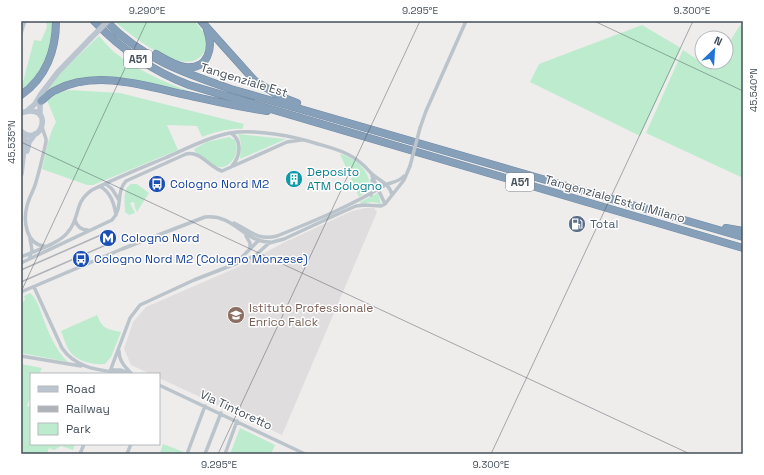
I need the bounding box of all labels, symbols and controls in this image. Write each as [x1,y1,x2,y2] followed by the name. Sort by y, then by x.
[129,4,166,17] text: 9.290°E
[402,4,438,17] text: 9.295°E
[674,4,711,17] text: 9.300°E
[694,30,734,70] north arrow
[712,33,725,49] text: N
[124,50,152,68] road number: A51
[199,59,289,101] street label: Tangenziale Est
[747,68,760,112] text: 45.540°N
[5,120,18,164] text: 45.535°N
[307,164,382,194] place label: Deposito ATM Cologno
[284,169,304,189] building icon: Deposito ATM Cologno
[543,171,687,227] street label: Tangenziale Est di Milano
[506,173,534,191] road number: A51
[147,174,167,194] bus stop icon: Cologno Nord M2
[170,176,269,192] place label: Cologno Nord M2
[567,214,587,234] fuel station icon: Total
[590,216,618,232] place label: Total
[98,228,118,248] metro station icon: Cologno Nord
[121,230,199,246] place label: Cologno Nord
[71,249,91,269] bus stop icon: Cologno Nord M2 (Cologno Monzese)
[94,251,308,267] place label: Cologno Nord M2 (Cologno Monzese)
[249,300,373,330] place label: Istituto Professionale Enrico Falck
[226,305,246,325] school or university icon: Istituto Professionale Enrico Falck
[30,373,160,445] legend
[66,381,95,397] text: Road
[197,386,275,434] street label: Via Tintoretto
[66,401,110,417] text: Railway
[66,421,91,437] text: Park
[201,458,237,471] text: 9.295°E
[473,458,510,471] text: 9.300°E

